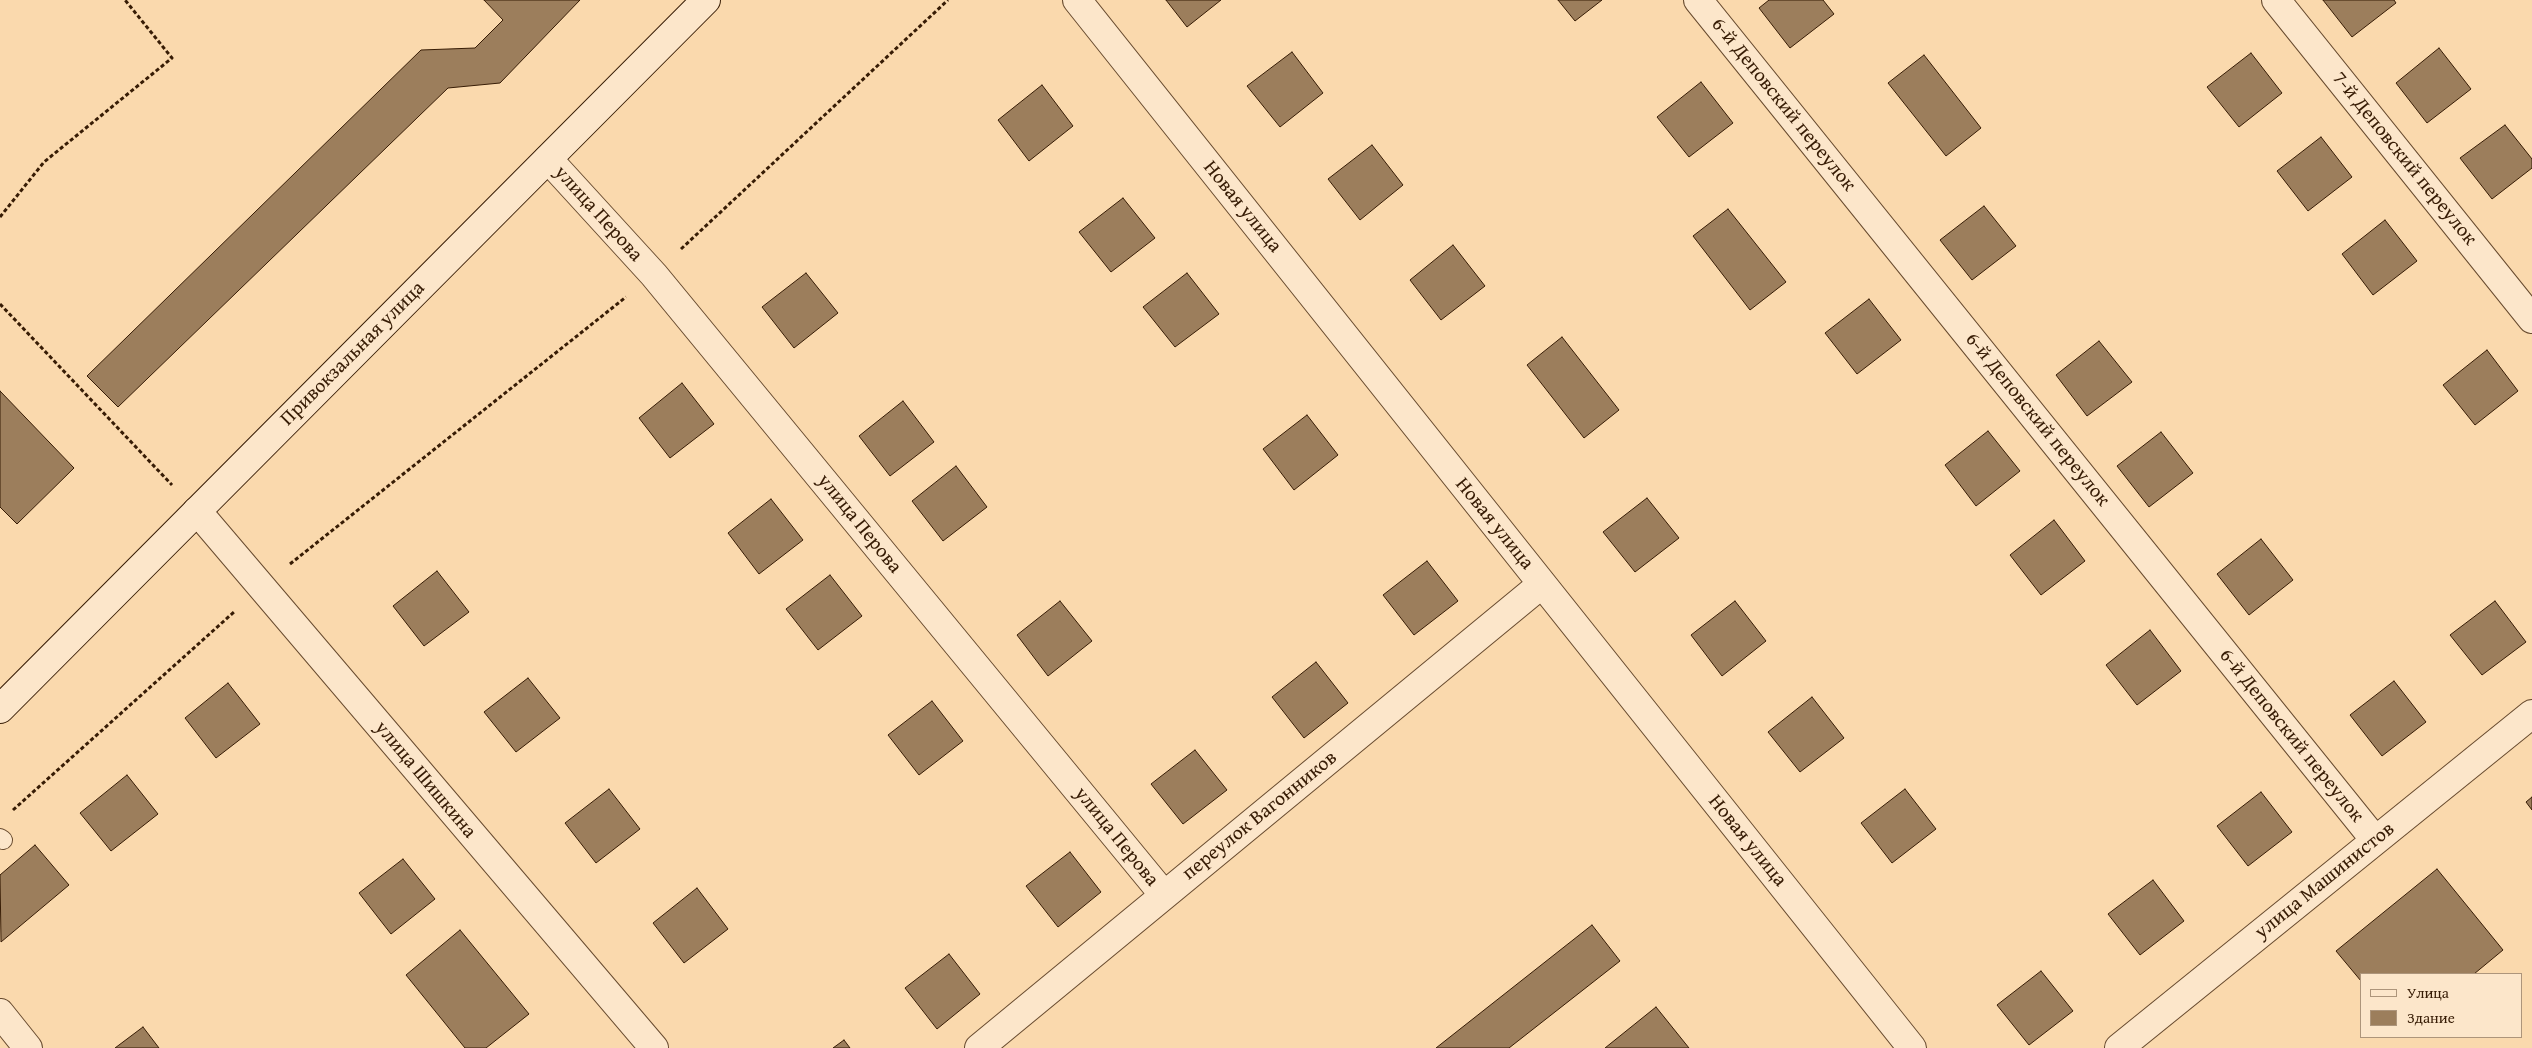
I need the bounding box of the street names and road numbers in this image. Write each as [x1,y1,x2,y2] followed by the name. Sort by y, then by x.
[1706,13,1860,197] street label: 6-й Деповский переулок
[2327,67,2481,251] street label: 7-й Деповский переулок
[1198,156,1286,258] street label: Новая улица
[549,161,647,267] street label: улица Перова
[276,277,430,431] street label: Привокзальная улица
[1960,328,2114,512] street label: 6-й Деповский переулок
[812,469,906,579] street label: улица Перова
[1450,473,1538,575] street label: Новая улица
[2214,644,2368,828] street label: 6-й Деповский переулок
[369,717,481,843] street label: улица Шишкина
[1178,746,1342,886] street label: переулок Вагонников
[1069,782,1163,892] street label: улица Перова
[1703,790,1791,892] street label: Новая улица
[2250,817,2400,945] street label: улица Машинистов

